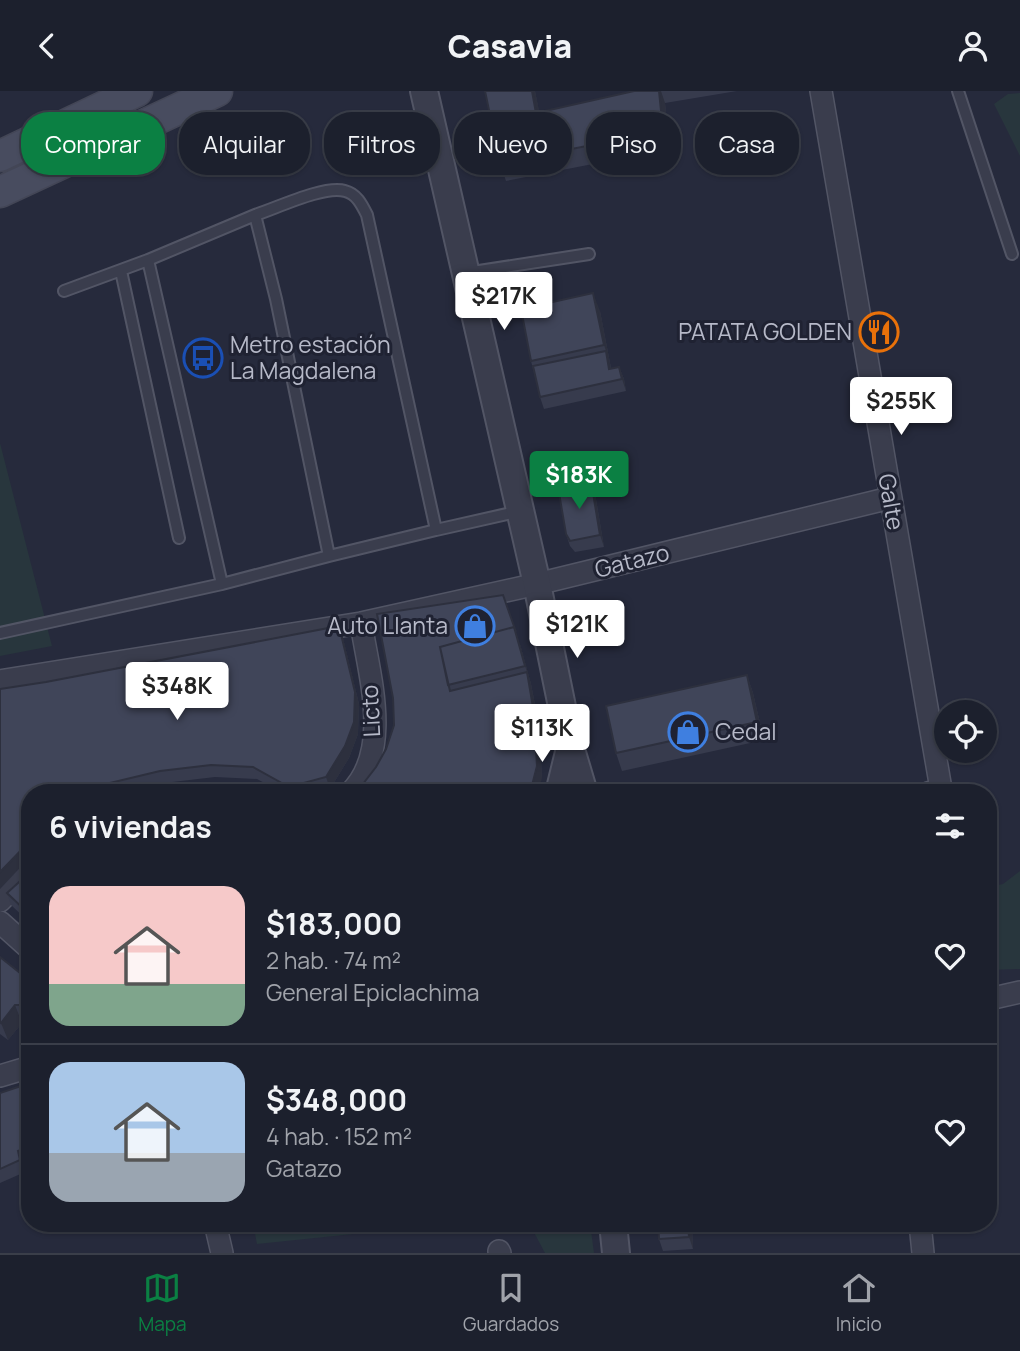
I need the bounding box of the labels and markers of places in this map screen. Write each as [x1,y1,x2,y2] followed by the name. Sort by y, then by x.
[455,273,553,332] pin: $217K
[858,311,900,353] restaurant icon: PATATA GOLDEN
[678,315,852,347] place label: PATATA GOLDEN
[230,328,391,386] place label: Metro estación La Magdalena
[182,337,224,379] bus stop icon: Metro estación La Magdalena
[852,377,950,437] pin: $255K
[530,451,628,511] pin: $183K
[528,601,626,660] pin: $121K
[454,605,496,647] shop icon: Auto Llanta
[327,609,448,641] place label: Auto Llanta
[128,663,226,722] pin: $348K
[493,705,591,764] pin: $113K
[667,711,709,753] shop icon: Cedal
[715,715,777,747] place label: Cedal

